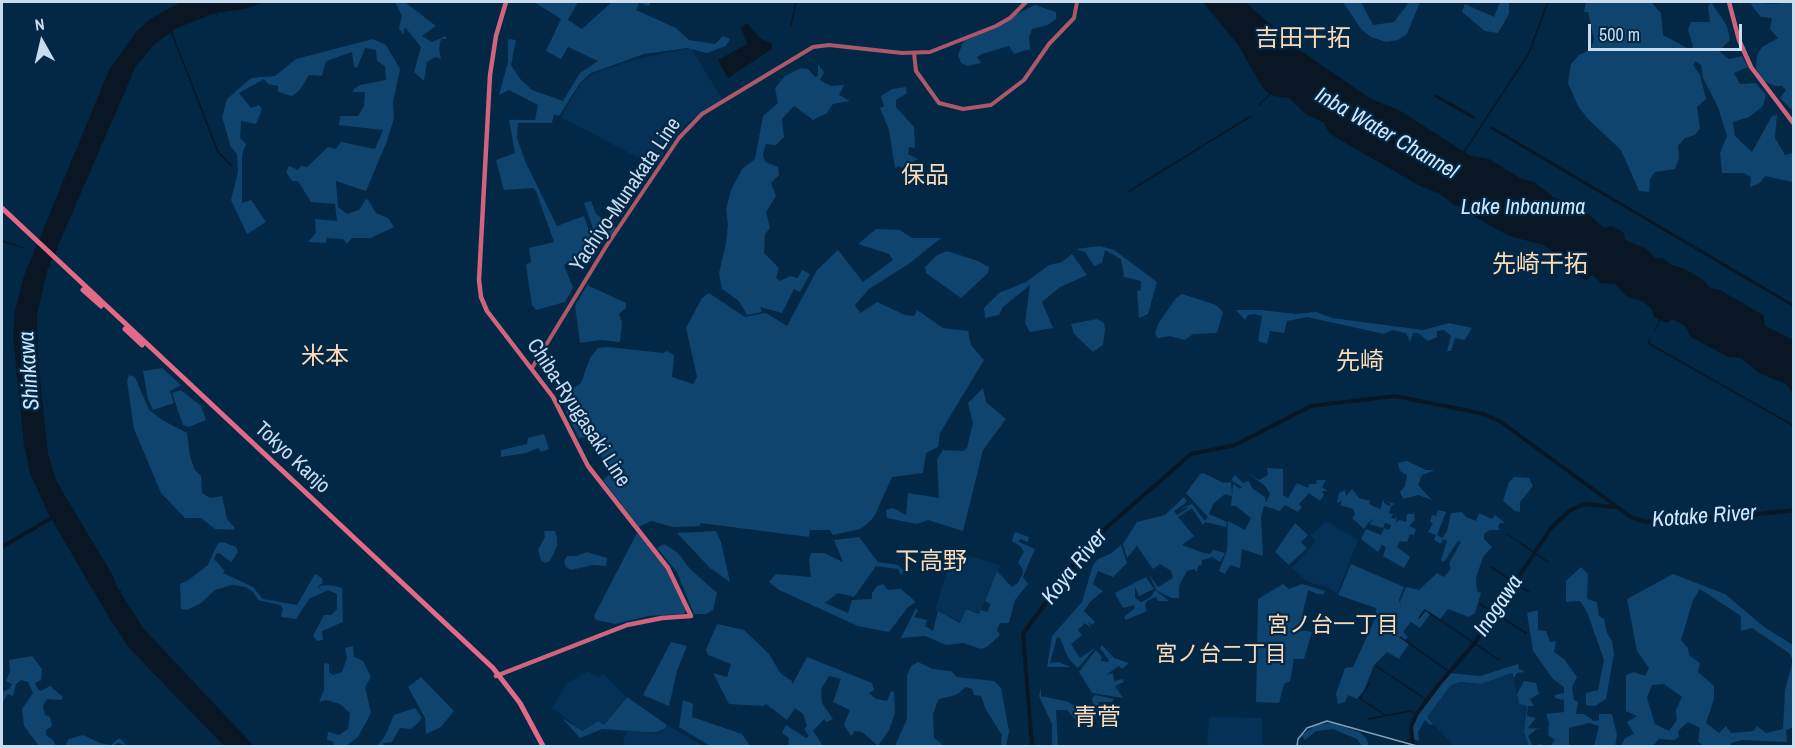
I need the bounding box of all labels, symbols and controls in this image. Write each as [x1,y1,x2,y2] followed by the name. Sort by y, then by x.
[12,12,72,72] north arrow
[1591,12,1746,50] scale bar
[33,13,46,36] text: N
[1599,22,1640,47] text: 500 m
[1255,26,1351,54] district label: 吉田干拓
[1310,83,1462,185] water label: Inba Water Channel
[565,113,687,277] street label: Yachiyo-Munakata Line
[901,163,949,191] district label: 保品
[1461,195,1585,221] water label: Lake Inbanuma
[1492,252,1588,280] district label: 先崎干拓
[14,331,46,411] water label: Shinkawa
[521,334,635,492] street label: Chiba-Ryugasaki Line
[301,344,349,372] district label: 米本
[1336,349,1384,377] district label: 先崎
[249,417,335,499] street label: Tokyo Kanjo
[1651,500,1757,534] water label: Kotake River
[1037,524,1113,610] water label: Koya River
[895,549,967,577] district label: 下高野
[1469,570,1529,642] water label: Inogawa
[1267,613,1399,639] district label: 宮ノ台一丁目
[1155,642,1287,668] district label: 宮ノ台二丁目
[1073,705,1121,733] district label: 青菅

